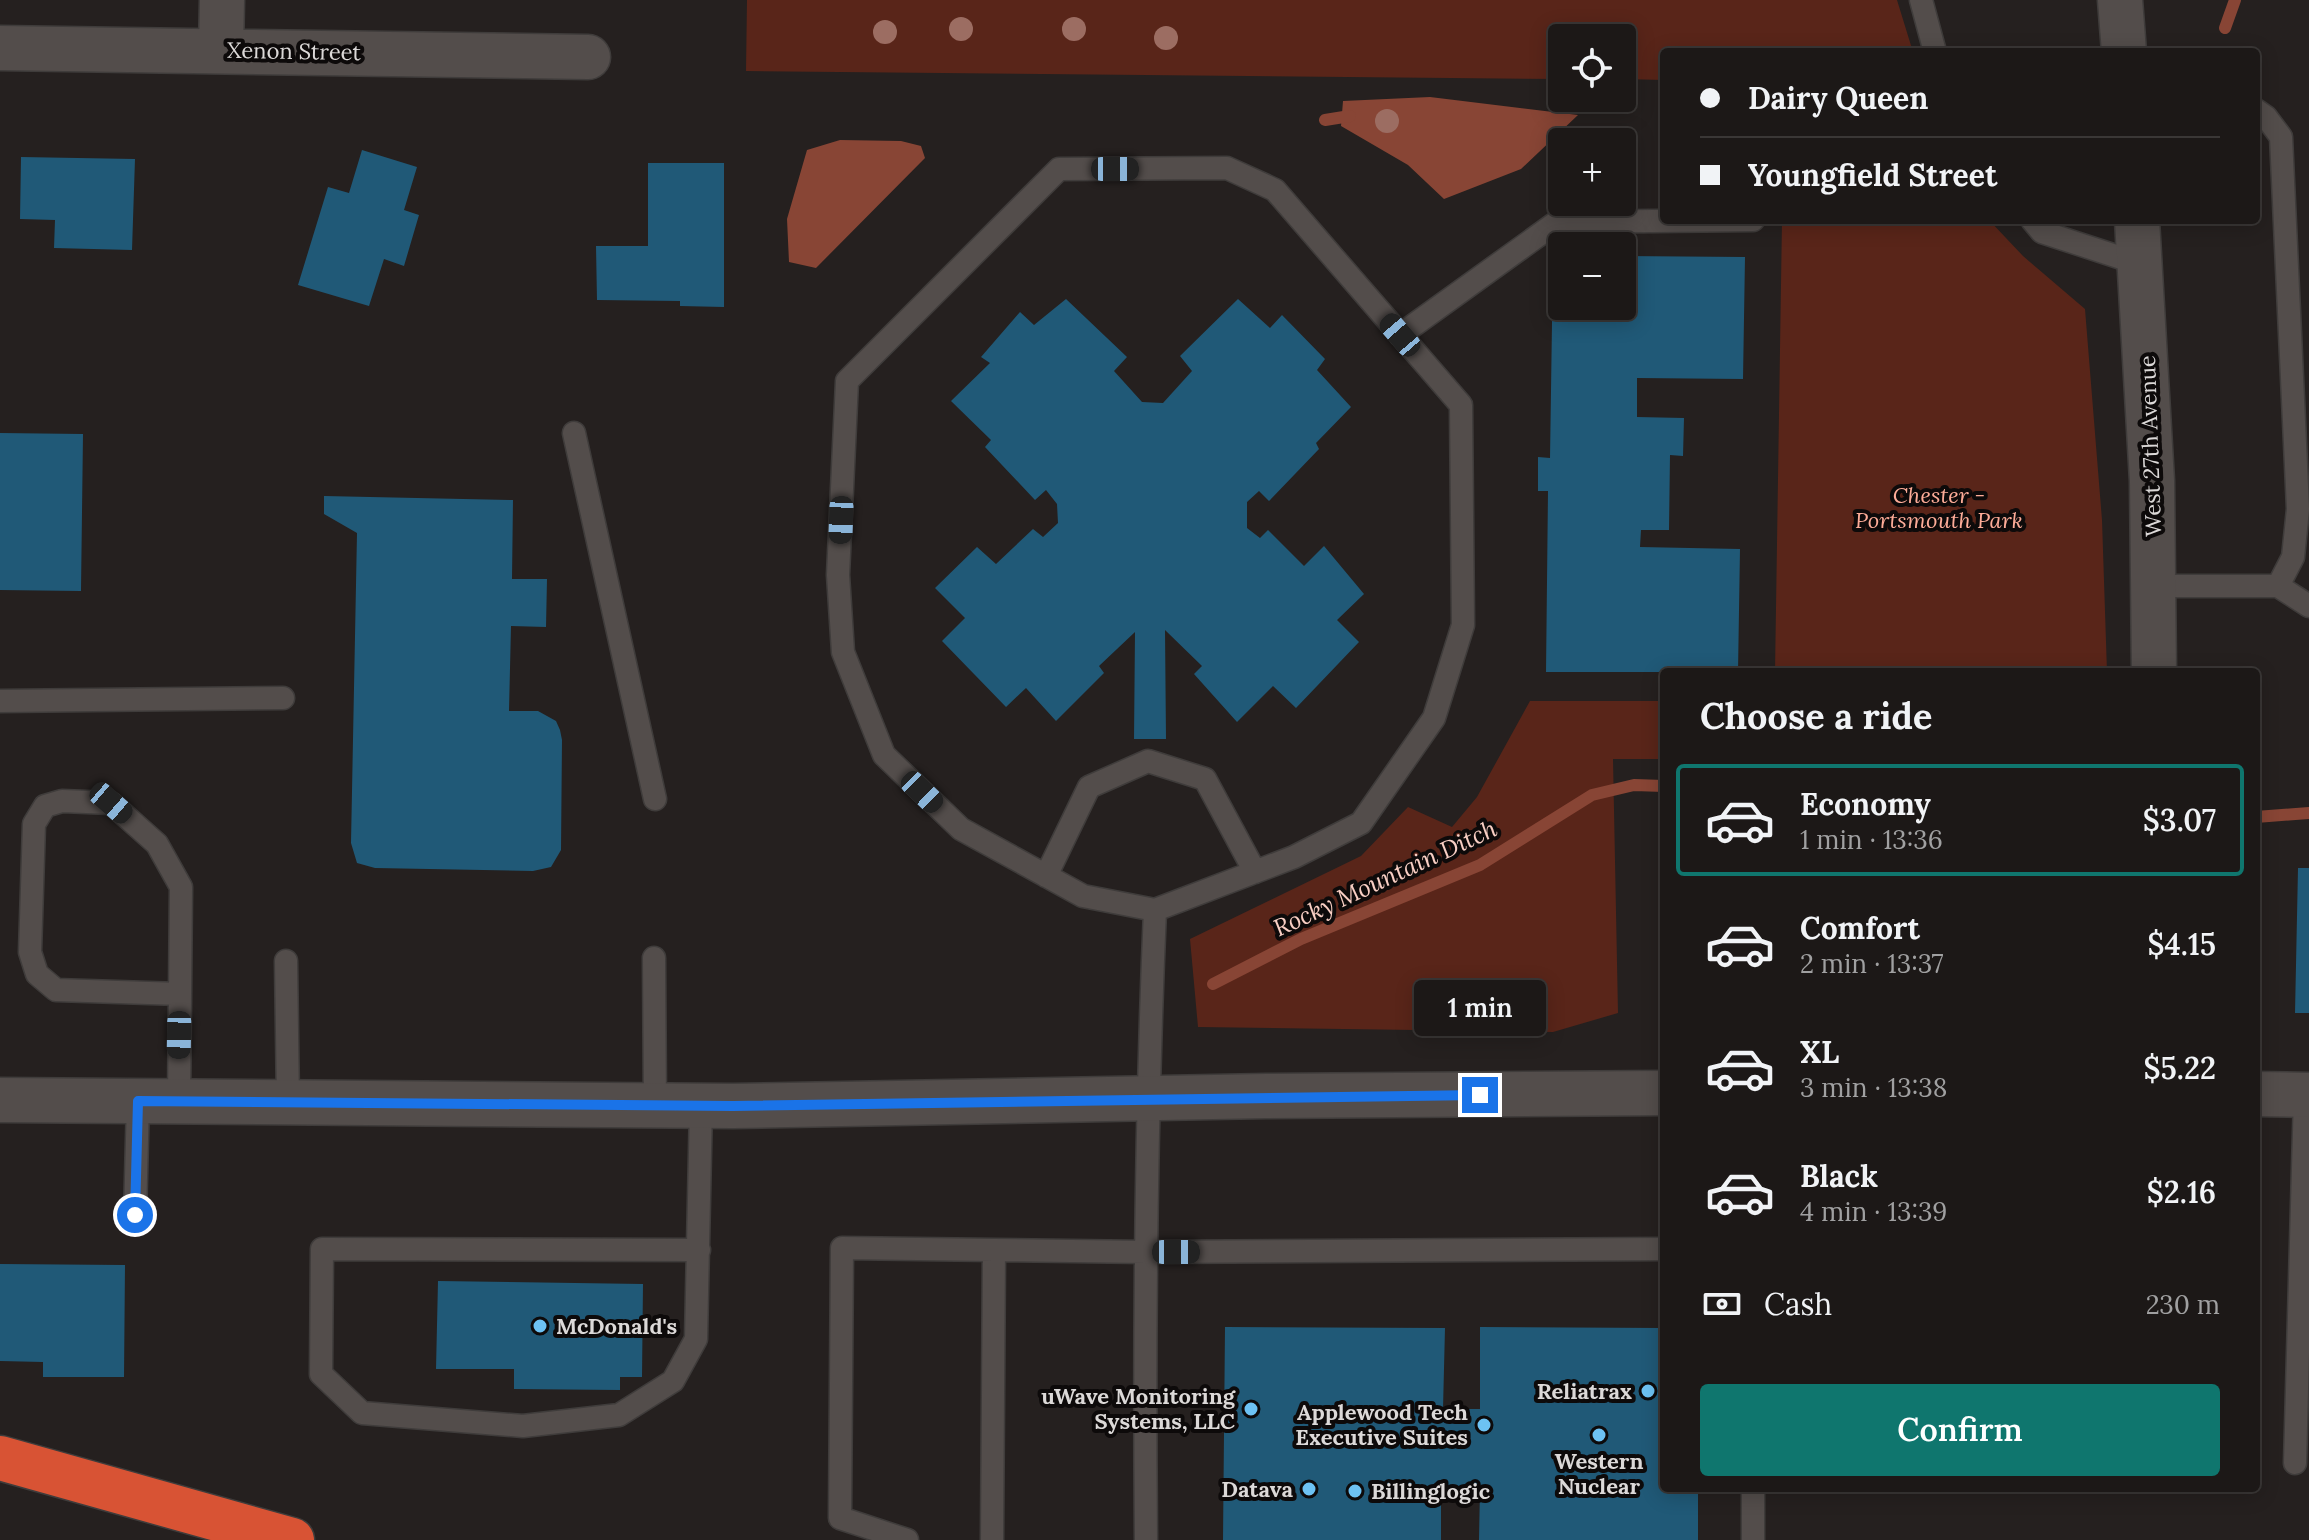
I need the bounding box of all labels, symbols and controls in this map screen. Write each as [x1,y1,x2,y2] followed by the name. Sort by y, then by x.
[1548,24,1636,320] map controls
[1548,24,1636,112] button: locate
[227,36,362,66] street label: Xenon Street
[1748,79,1928,117] text: Dairy Queen
[1548,128,1636,216] button: +
[1748,156,1997,194] text: Youngfield Street
[1091,157,1139,181] car
[1548,232,1636,320] button: −
[1375,309,1425,361] car
[2133,355,2167,537] street label: West 27th Avenue
[1855,481,2023,534] park label: Chester - Portsmouth Park
[828,496,854,544] car
[1700,693,1932,739] text: Choose a ride
[896,767,948,817] car
[85,778,137,828] car
[1704,784,1776,856] icon: car
[1800,785,1931,823] text: Economy
[2143,801,2216,839] text: $3.07
[1268,812,1502,943] water label: Rocky Mountain Ditch
[1800,823,1943,856] text: 1 min · 13:36
[1704,908,1776,980] icon: car
[1800,909,1920,947] text: Comfort
[2147,925,2216,963] text: $4.15
[1800,947,1944,980] text: 2 min · 13:37
[1414,979,1546,1035] callout: 1 min
[1447,991,1513,1024] text: 1 min
[167,1011,191,1059] car
[1704,1032,1776,1104] icon: car
[1800,1033,1839,1071] text: XL
[2144,1049,2216,1087] text: $5.22
[1800,1071,1947,1104] text: 3 min · 13:38
[1462,1077,1498,1113] route end
[1704,1156,1776,1228] icon: car
[1800,1157,1878,1195] text: Black
[2147,1173,2216,1211] text: $2.16
[1800,1195,1947,1228] text: 4 min · 13:39
[117,1197,153,1233] route start
[1152,1240,1200,1264] car
[1700,1282,1744,1326] icon: cash
[1764,1285,1832,1323] text: Cash
[2146,1288,2220,1321] text: 230 m
[556,1312,677,1340] place label: McDonald's
[531,1317,549,1335] marker: McDonald's
[1537,1377,1632,1405] place label: Reliatrax
[1041,1382,1236,1435] place label: uWave Monitoring Systems, LLC
[1639,1382,1657,1400] marker: Reliatrax
[1700,1384,2220,1476] button: Confirm
[1295,1398,1468,1451] place label: Applewood Tech Executive Suites
[1242,1400,1260,1418] marker: uWave Monitoring Systems, LLC
[1475,1416,1493,1434] marker: Applewood Tech Executive Suites
[1590,1426,1608,1444] marker: Western Nuclear
[1555,1447,1643,1500] place label: Western Nuclear
[1221,1475,1293,1503] place label: Datava
[1371,1477,1491,1505] place label: Billinglogic
[1300,1480,1318,1498] marker: Datava
[1346,1482,1364,1500] marker: Billinglogic

